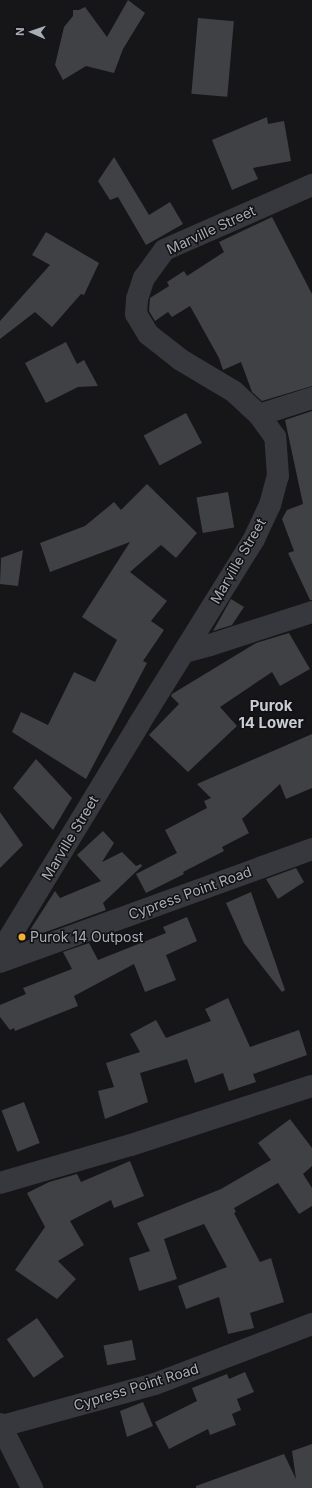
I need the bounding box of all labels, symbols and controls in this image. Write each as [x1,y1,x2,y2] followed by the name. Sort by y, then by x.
[12,12,52,52] north arrow
[13,27,27,36] text: N
[164,202,258,258] street label: Marville Street
[207,515,269,607] street label: Marville Street
[238,696,304,731] district label: Purok 14 Lower
[38,793,102,883] street label: Marville Street
[126,863,254,923] street label: Cypress Point Road
[30,929,143,945] place label: Purok 14 Outpost
[17,932,27,942] marker: Purok 14 Outpost
[71,1360,201,1414] street label: Cypress Point Road

